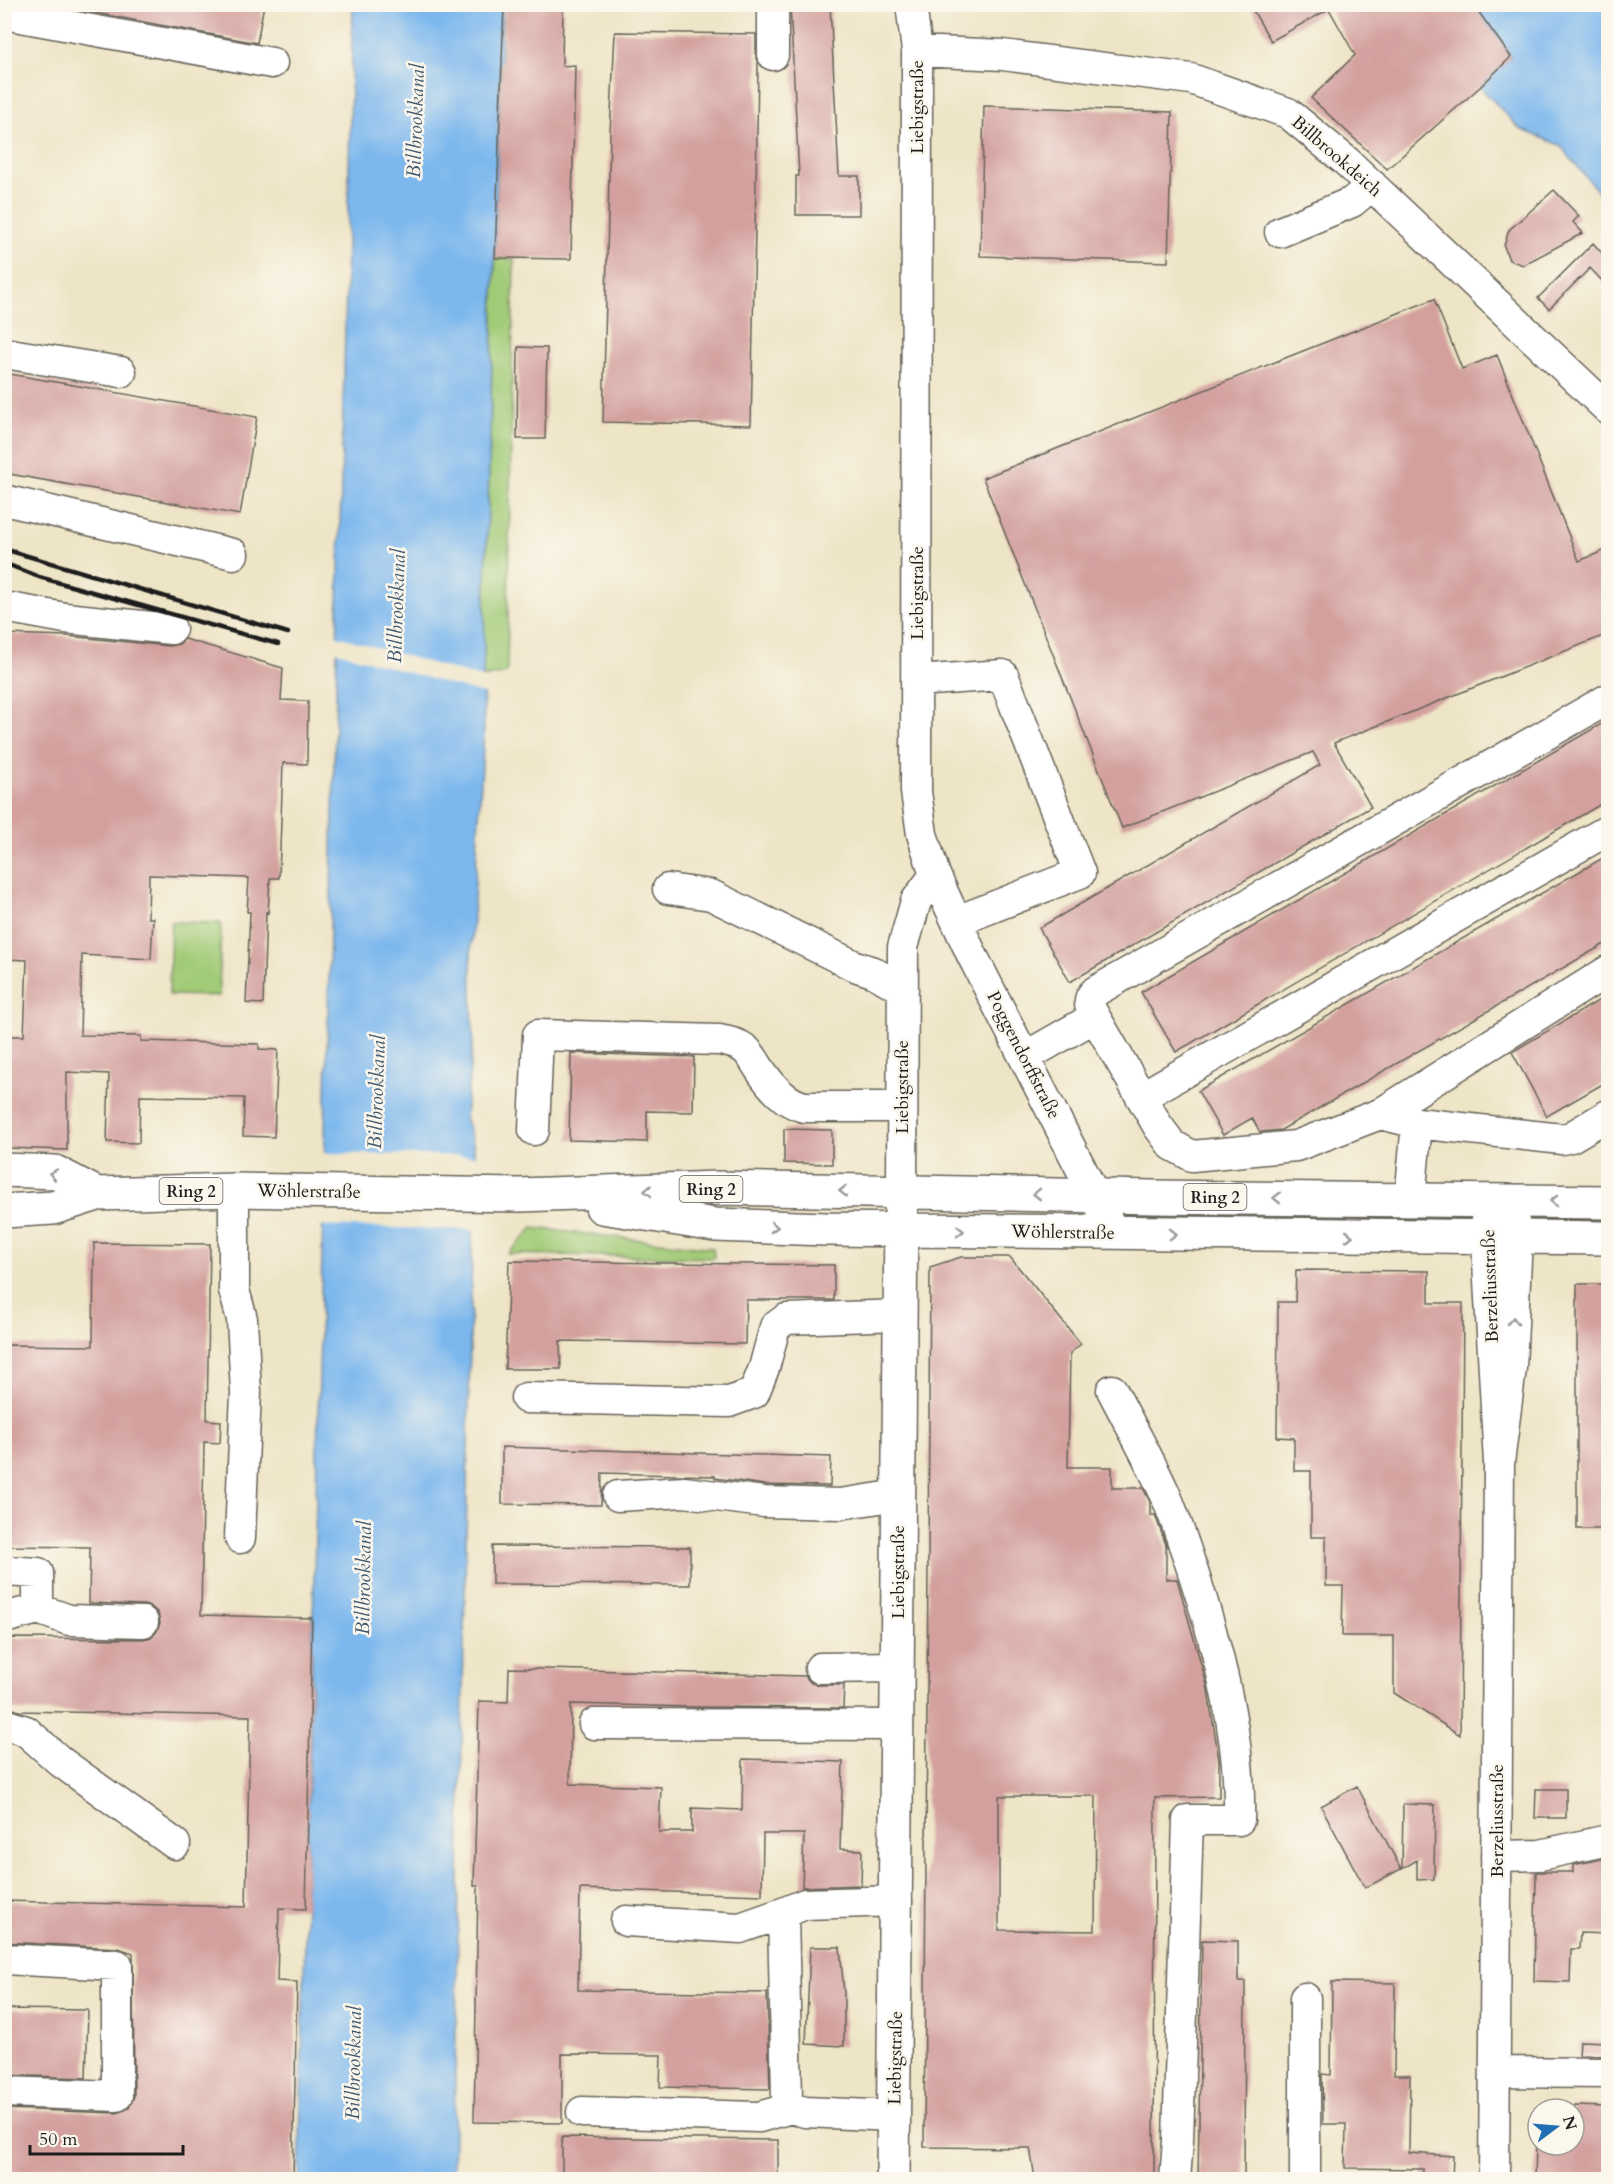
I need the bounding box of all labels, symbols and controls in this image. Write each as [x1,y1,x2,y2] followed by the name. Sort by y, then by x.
[905,60,930,154] street label: Liebigstraße
[400,63,431,179] water label: Billbrookkanal
[1286,110,1387,203] street label: Billbrookdeich
[905,546,930,640] street label: Liebigstraße
[381,548,412,664] water label: Billbrookkanal
[981,987,1067,1124] street label: Poggendorffstraße
[361,1034,392,1150] water label: Billbrookkanal
[890,1040,915,1134] street label: Liebigstraße
[48,1168,58,1181] one-way arrow
[680,1176,742,1202] road number: Ring 2
[160,1178,222,1204] road number: Ring 2
[256,1178,361,1205] street label: Wöhlerstraße
[644,1184,653,1197] one-way arrow
[1184,1184,1246,1210] road number: Ring 2
[839,1185,848,1197] one-way arrow
[1033,1188,1042,1200] one-way arrow
[1272,1192,1281,1204] one-way arrow
[1550,1195,1559,1207] one-way arrow
[1010,1219,1115,1246] street label: Wöhlerstraße
[769,1221,778,1234] one-way arrow
[955,1225,964,1237] one-way arrow
[1168,1228,1177,1240] one-way arrow
[1476,1229,1505,1343] street label: Berzeliusstraße
[1345,1230,1354,1242] one-way arrow
[1506,1317,1519,1326] one-way arrow
[349,1520,378,1635] water label: Billbrookkanal
[886,1525,911,1619] street label: Liebigstraße
[1485,1764,1510,1878] street label: Berzeliusstraße
[339,2005,368,2120] water label: Billbrookkanal
[882,2011,909,2105] street label: Liebigstraße
[1526,2097,1586,2157] north arrow
[1557,2113,1582,2133] text: N
[30,2118,183,2156] scale bar
[39,2127,78,2152] text: 50 m

